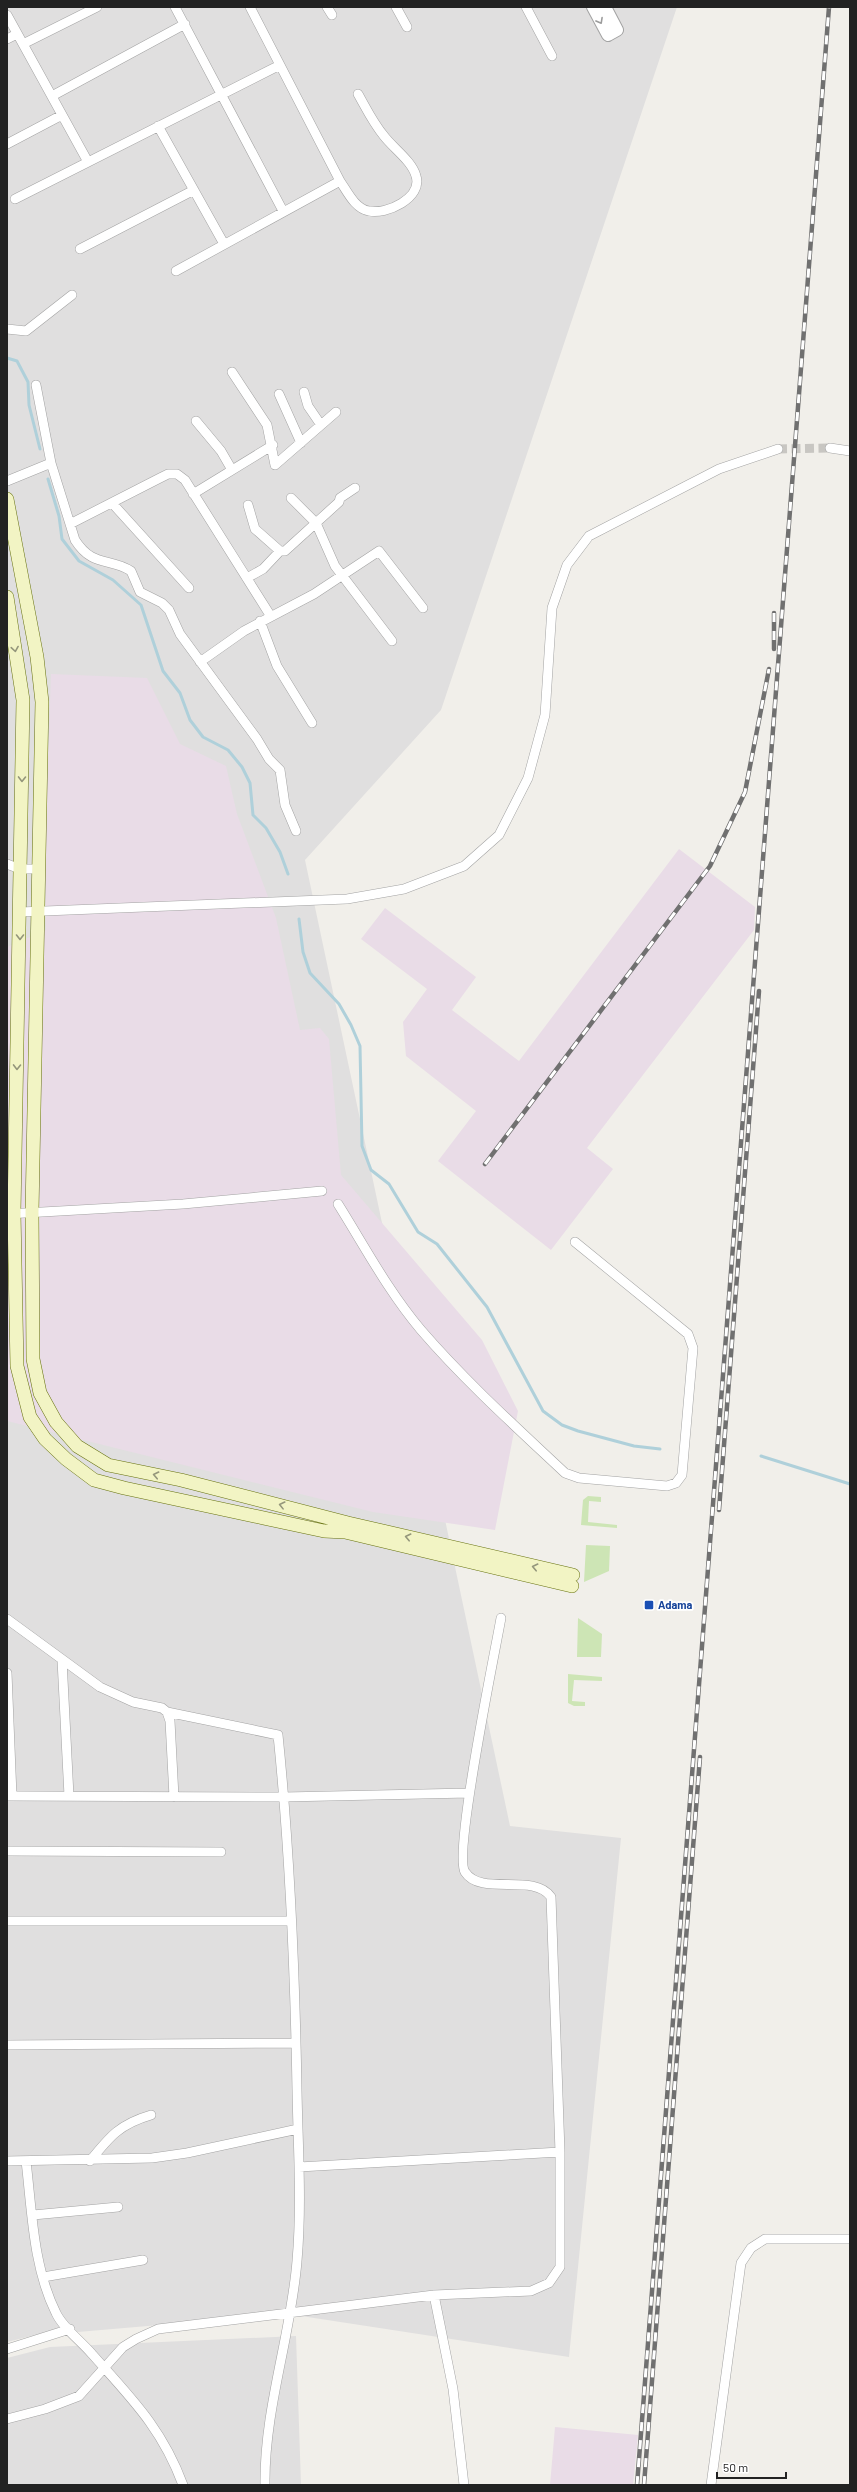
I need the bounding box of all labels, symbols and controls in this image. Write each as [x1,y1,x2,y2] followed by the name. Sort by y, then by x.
[596,17,603,24] one-way arrow
[10,646,19,652] one-way arrow
[18,776,26,782] one-way arrow
[16,934,24,940] one-way arrow
[13,1064,21,1070] one-way arrow
[153,1471,159,1479] one-way arrow
[279,1501,286,1510] one-way arrow
[405,1534,411,1542] one-way arrow
[532,1563,538,1571] one-way arrow
[658,1598,692,1611] place label: Adama
[643,1599,655,1611] marker: Adama
[717,2454,786,2480] scale bar
[723,2460,748,2474] text: 50 m

